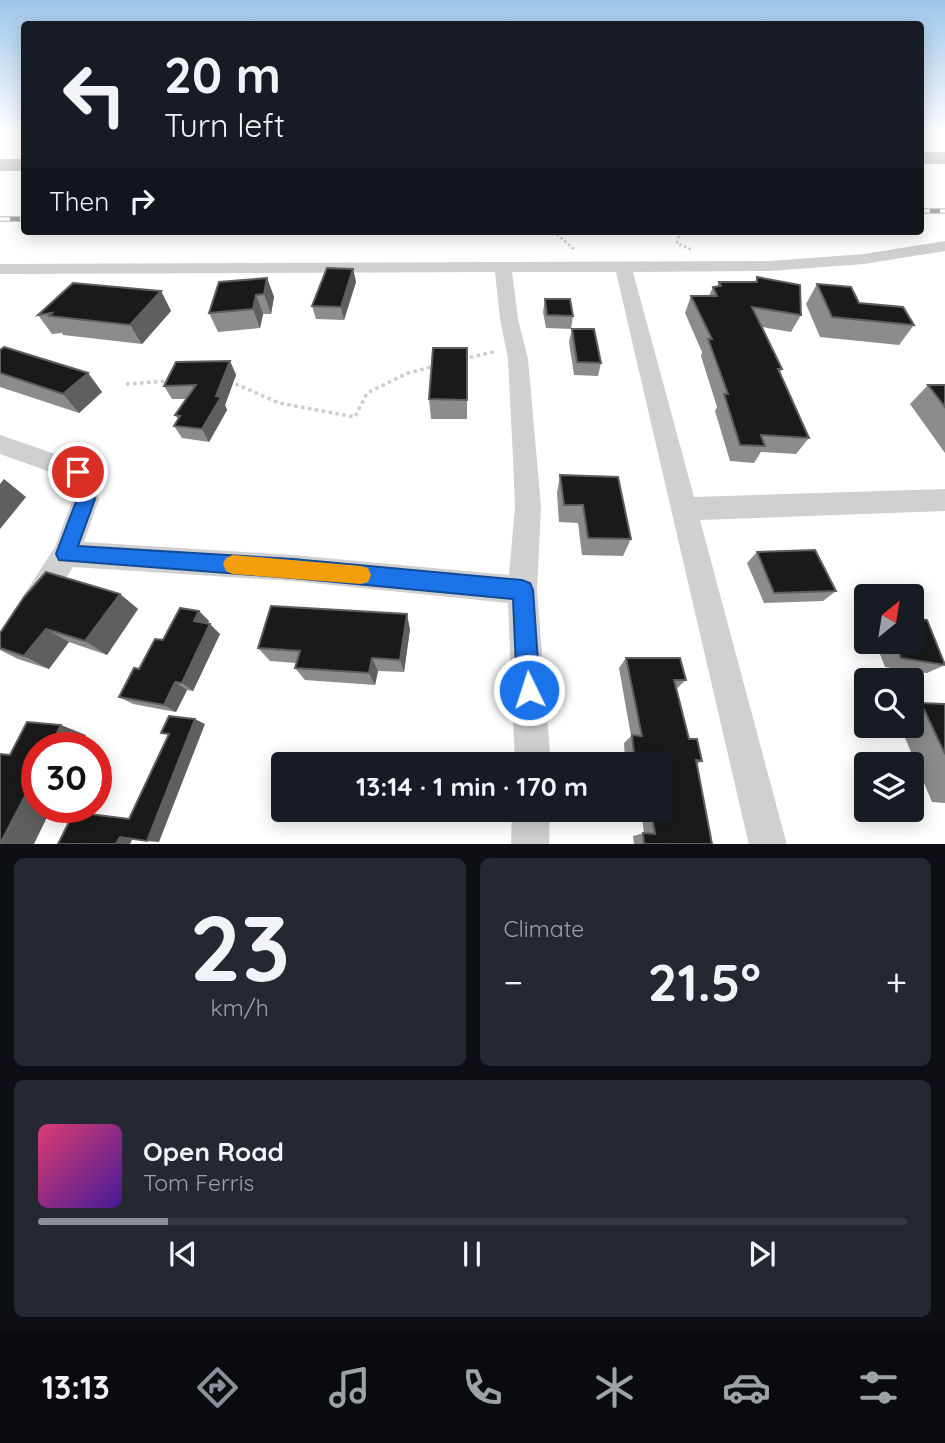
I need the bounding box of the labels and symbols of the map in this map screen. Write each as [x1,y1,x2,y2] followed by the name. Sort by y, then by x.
[48,442,108,502] pin
[854,584,924,654] north arrow
[492,653,566,727] position arrow
[21,732,112,823] speed limit sign: 30

